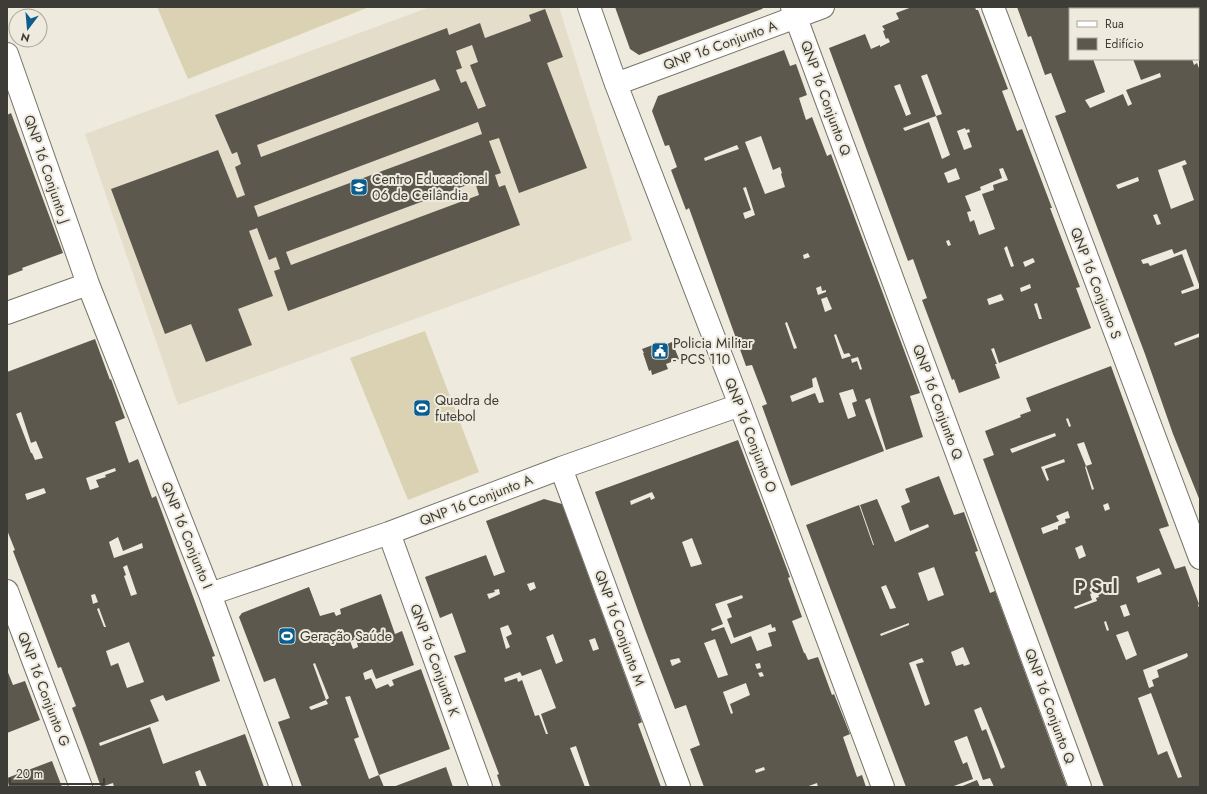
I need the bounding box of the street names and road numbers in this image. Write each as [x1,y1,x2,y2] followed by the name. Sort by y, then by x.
[660,15,780,75] street label: QNP 16 Conjunto A
[796,38,856,159] street label: QNP 16 Conjunto Q
[19,112,75,226] street label: QNP 16 Conjunto J
[1066,224,1127,342] street label: QNP 16 Conjunto S
[908,342,968,463] street label: QNP 16 Conjunto Q
[720,375,782,495] street label: QNP 16 Conjunto O
[417,469,536,531] street label: QNP 16 Conjunto A
[156,479,218,591] street label: QNP 16 Conjunto I
[590,567,650,689] street label: QNP 16 Conjunto M
[405,601,465,719] street label: QNP 16 Conjunto K
[13,629,75,749] street label: QNP 16 Conjunto G
[1020,646,1080,767] street label: QNP 16 Conjunto Q

